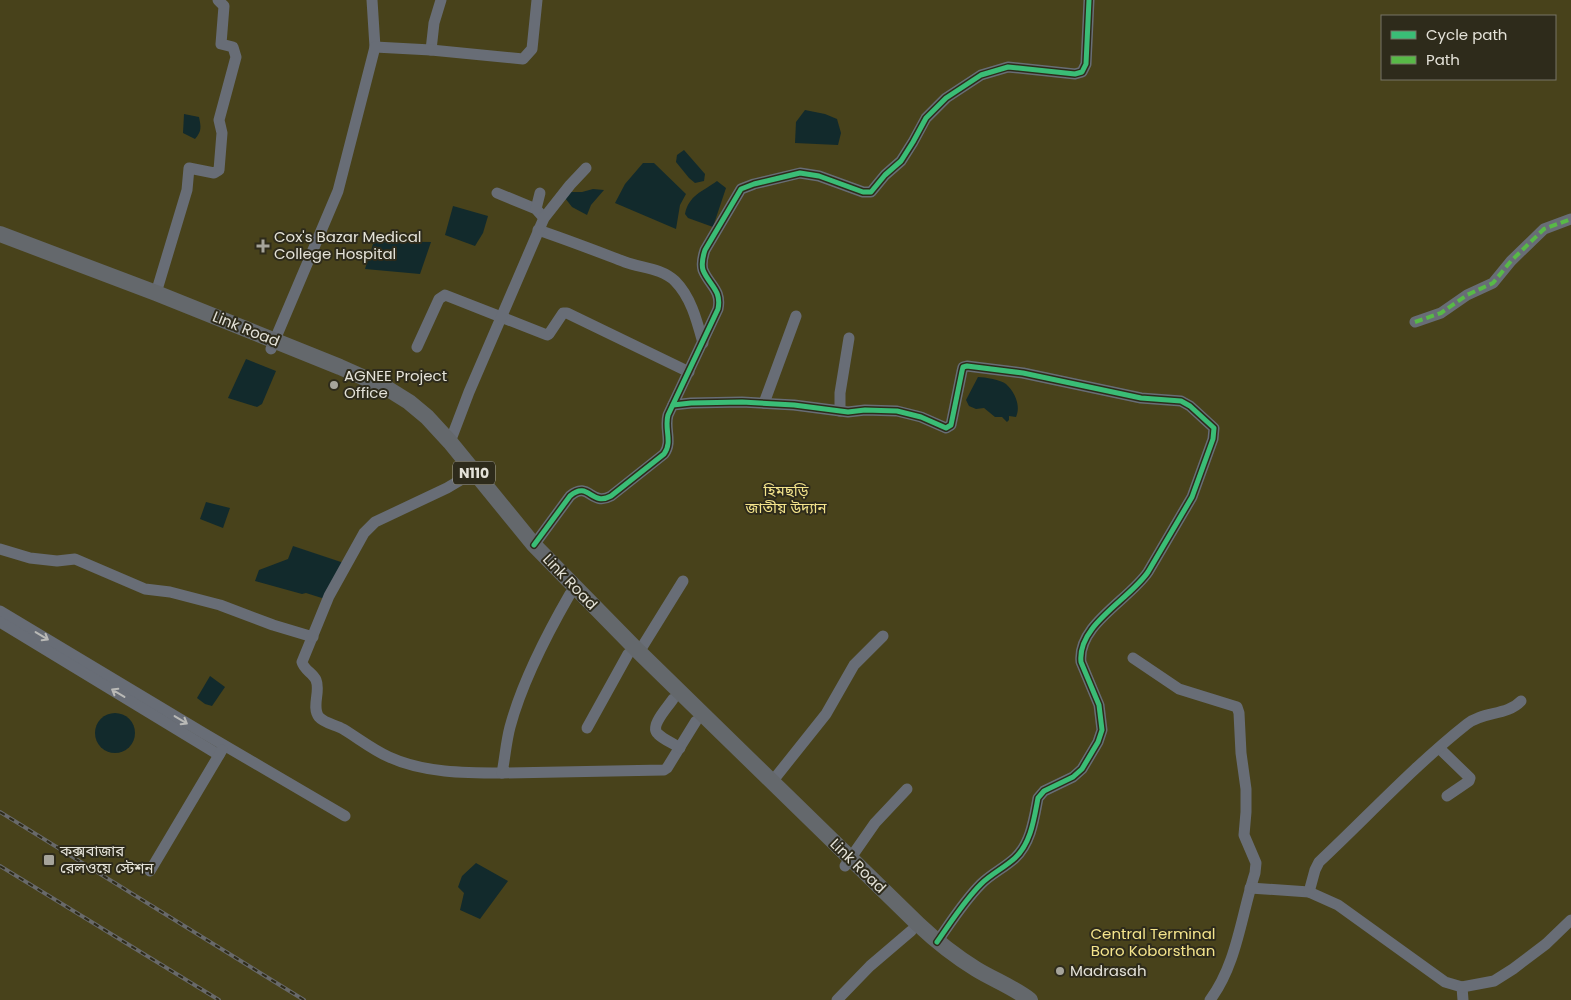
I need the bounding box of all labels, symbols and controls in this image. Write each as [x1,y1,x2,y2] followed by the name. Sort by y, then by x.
[1381,15,1556,80] legend
[1426,24,1507,45] text: Cycle path
[1426,49,1460,70] text: Path
[274,226,421,264] place label: Cox's Bazar Medical College Hospital
[256,239,270,253] marker: Cox's Bazar Medical College Hospital
[210,306,283,351] street label: Link Road
[344,365,447,403] place label: AGNEE Project Office
[328,379,340,391] marker: AGNEE Project Office
[453,462,495,484] road number: N110
[745,480,827,518] park label: হিমছড়ি জাতীয় উদ্যান
[538,549,602,614] street label: Link Road
[34,632,48,642] one-way arrow
[111,688,125,698] one-way arrow
[173,715,187,725] one-way arrow
[826,834,891,898] street label: Link Road
[59,840,154,878] place label: কক্সবাজার রেলওয়ে স্টেশন
[42,853,56,867] marker: কক্সবাজার রেলওয়ে স্টেশন
[1091,923,1215,961] park label: Central Terminal Boro Koborsthan
[1070,960,1147,981] place label: Madrasah
[1054,965,1066,977] marker: Madrasah

